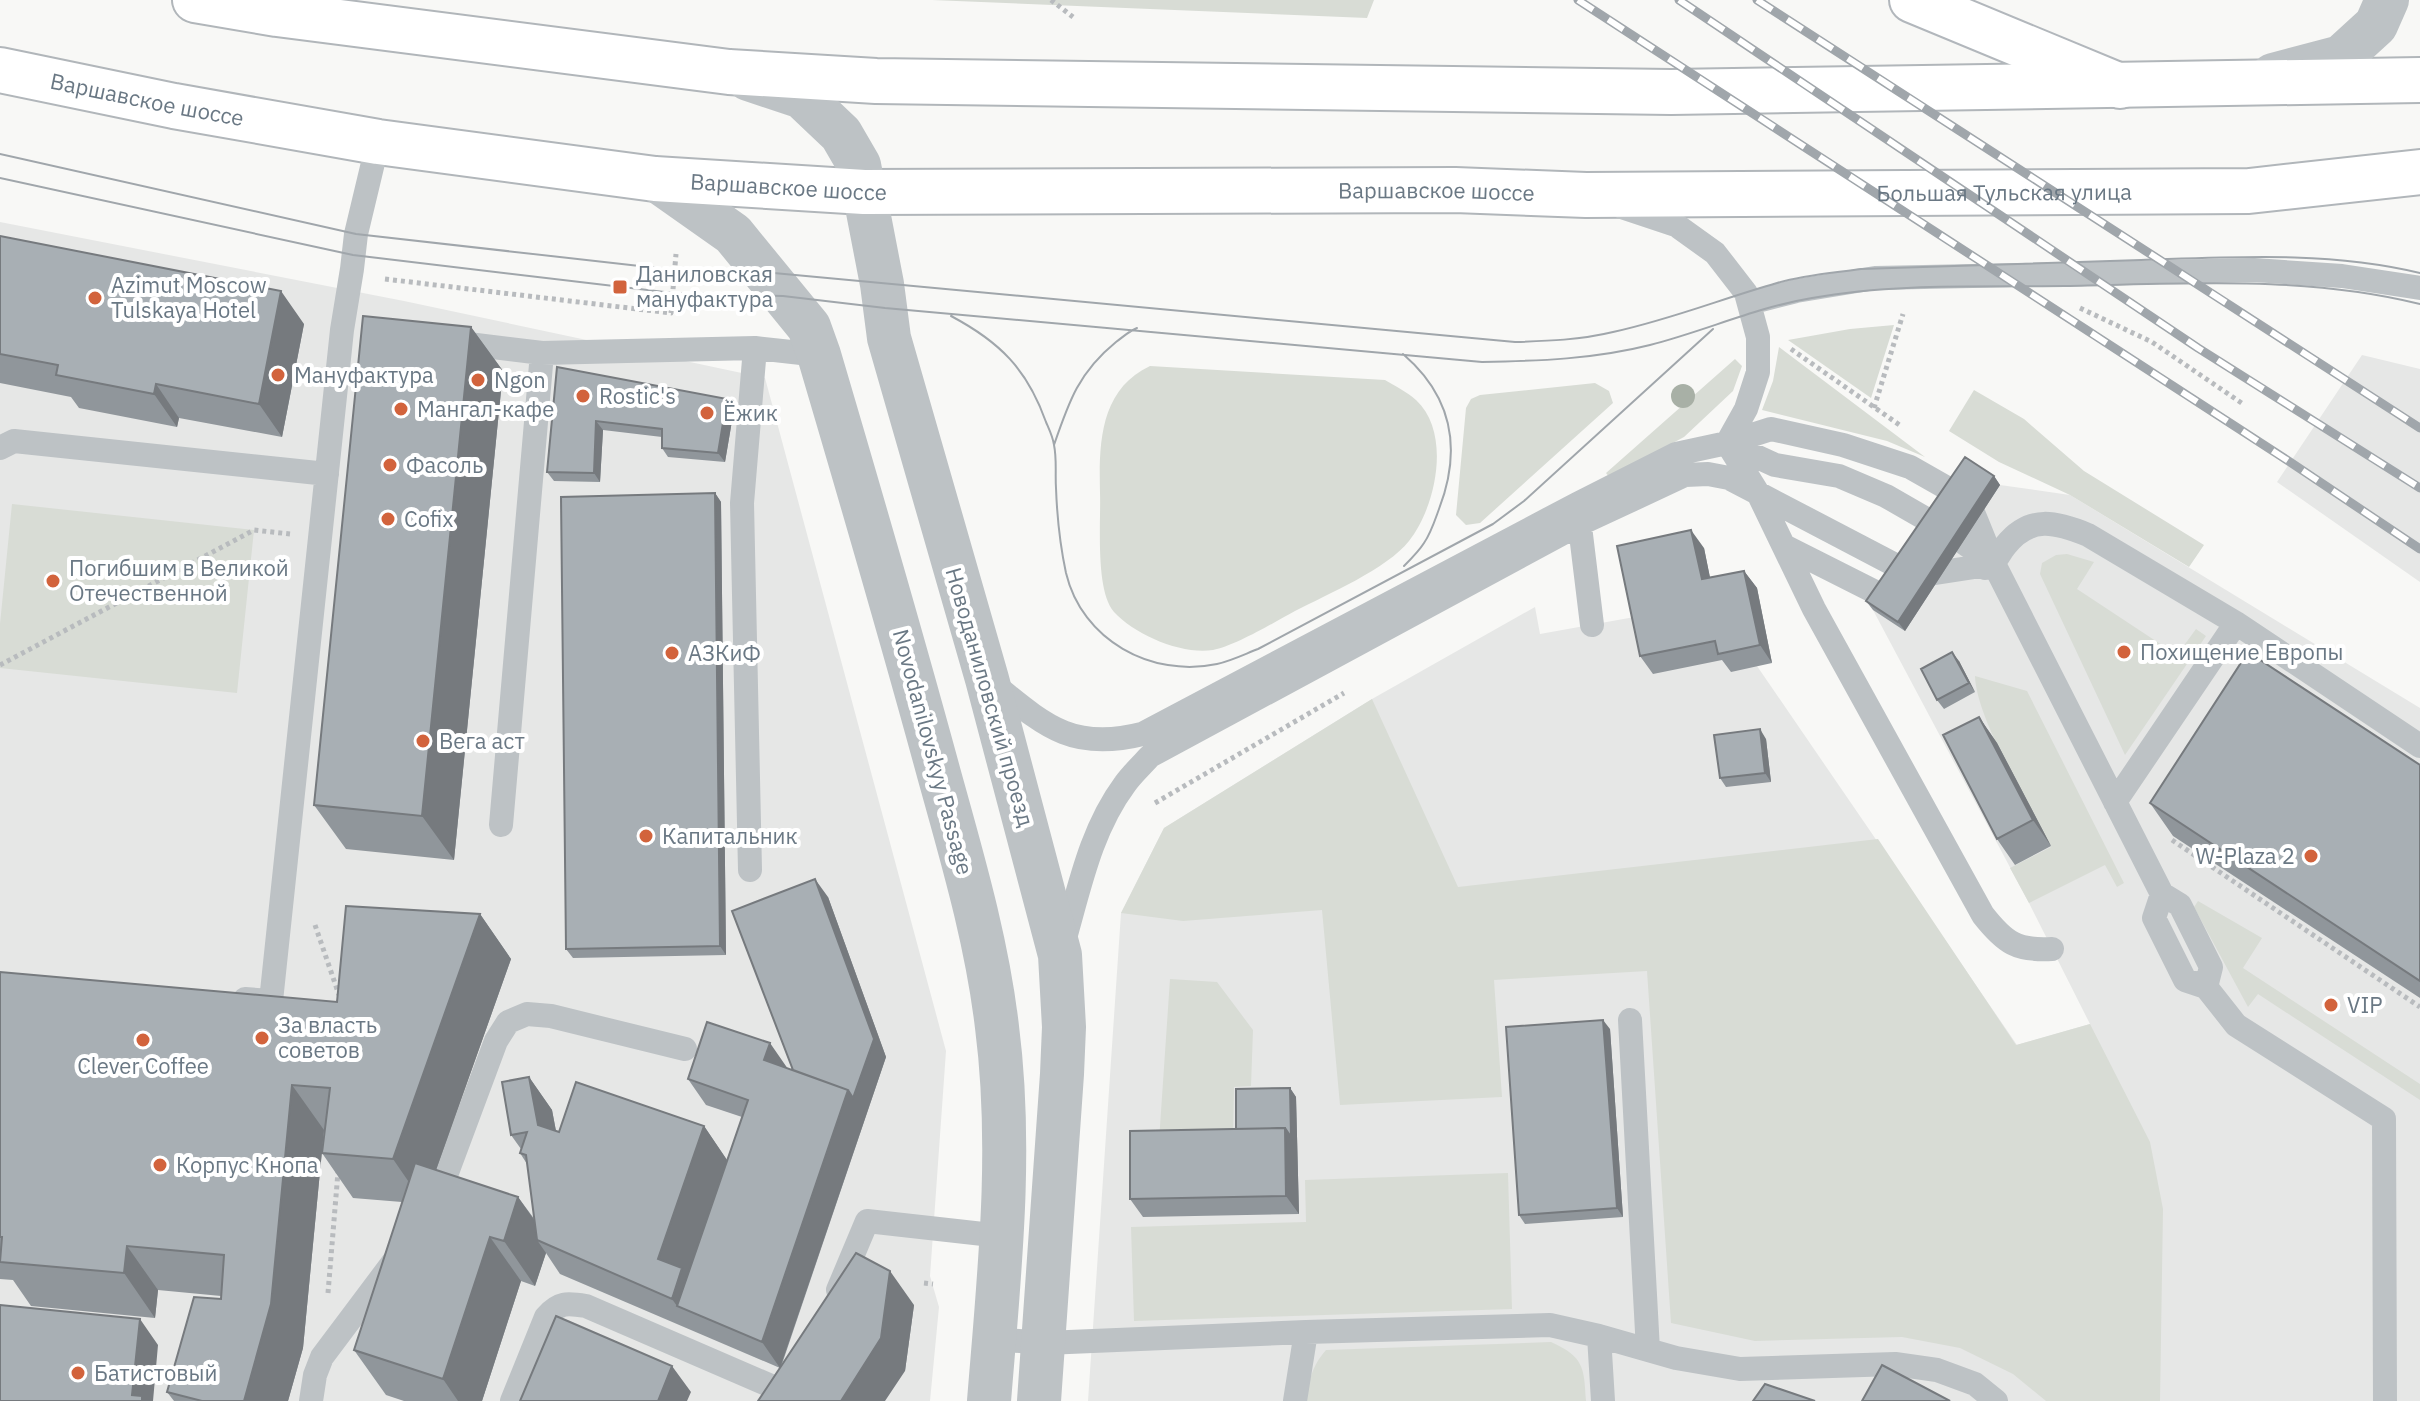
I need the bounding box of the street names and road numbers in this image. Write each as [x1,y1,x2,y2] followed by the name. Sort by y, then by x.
[48,66,246,132] street label: Варшавское шоссе
[689,166,887,206] street label: Варшавское шоссе
[1338,175,1535,207] street label: Варшавское шоссе
[1876,177,2132,207] street label: Большая Тульская улица
[940,564,1041,830] street label: Новоданиловский проезд
[887,626,980,878] street label: Novodanilovskyy Passage

